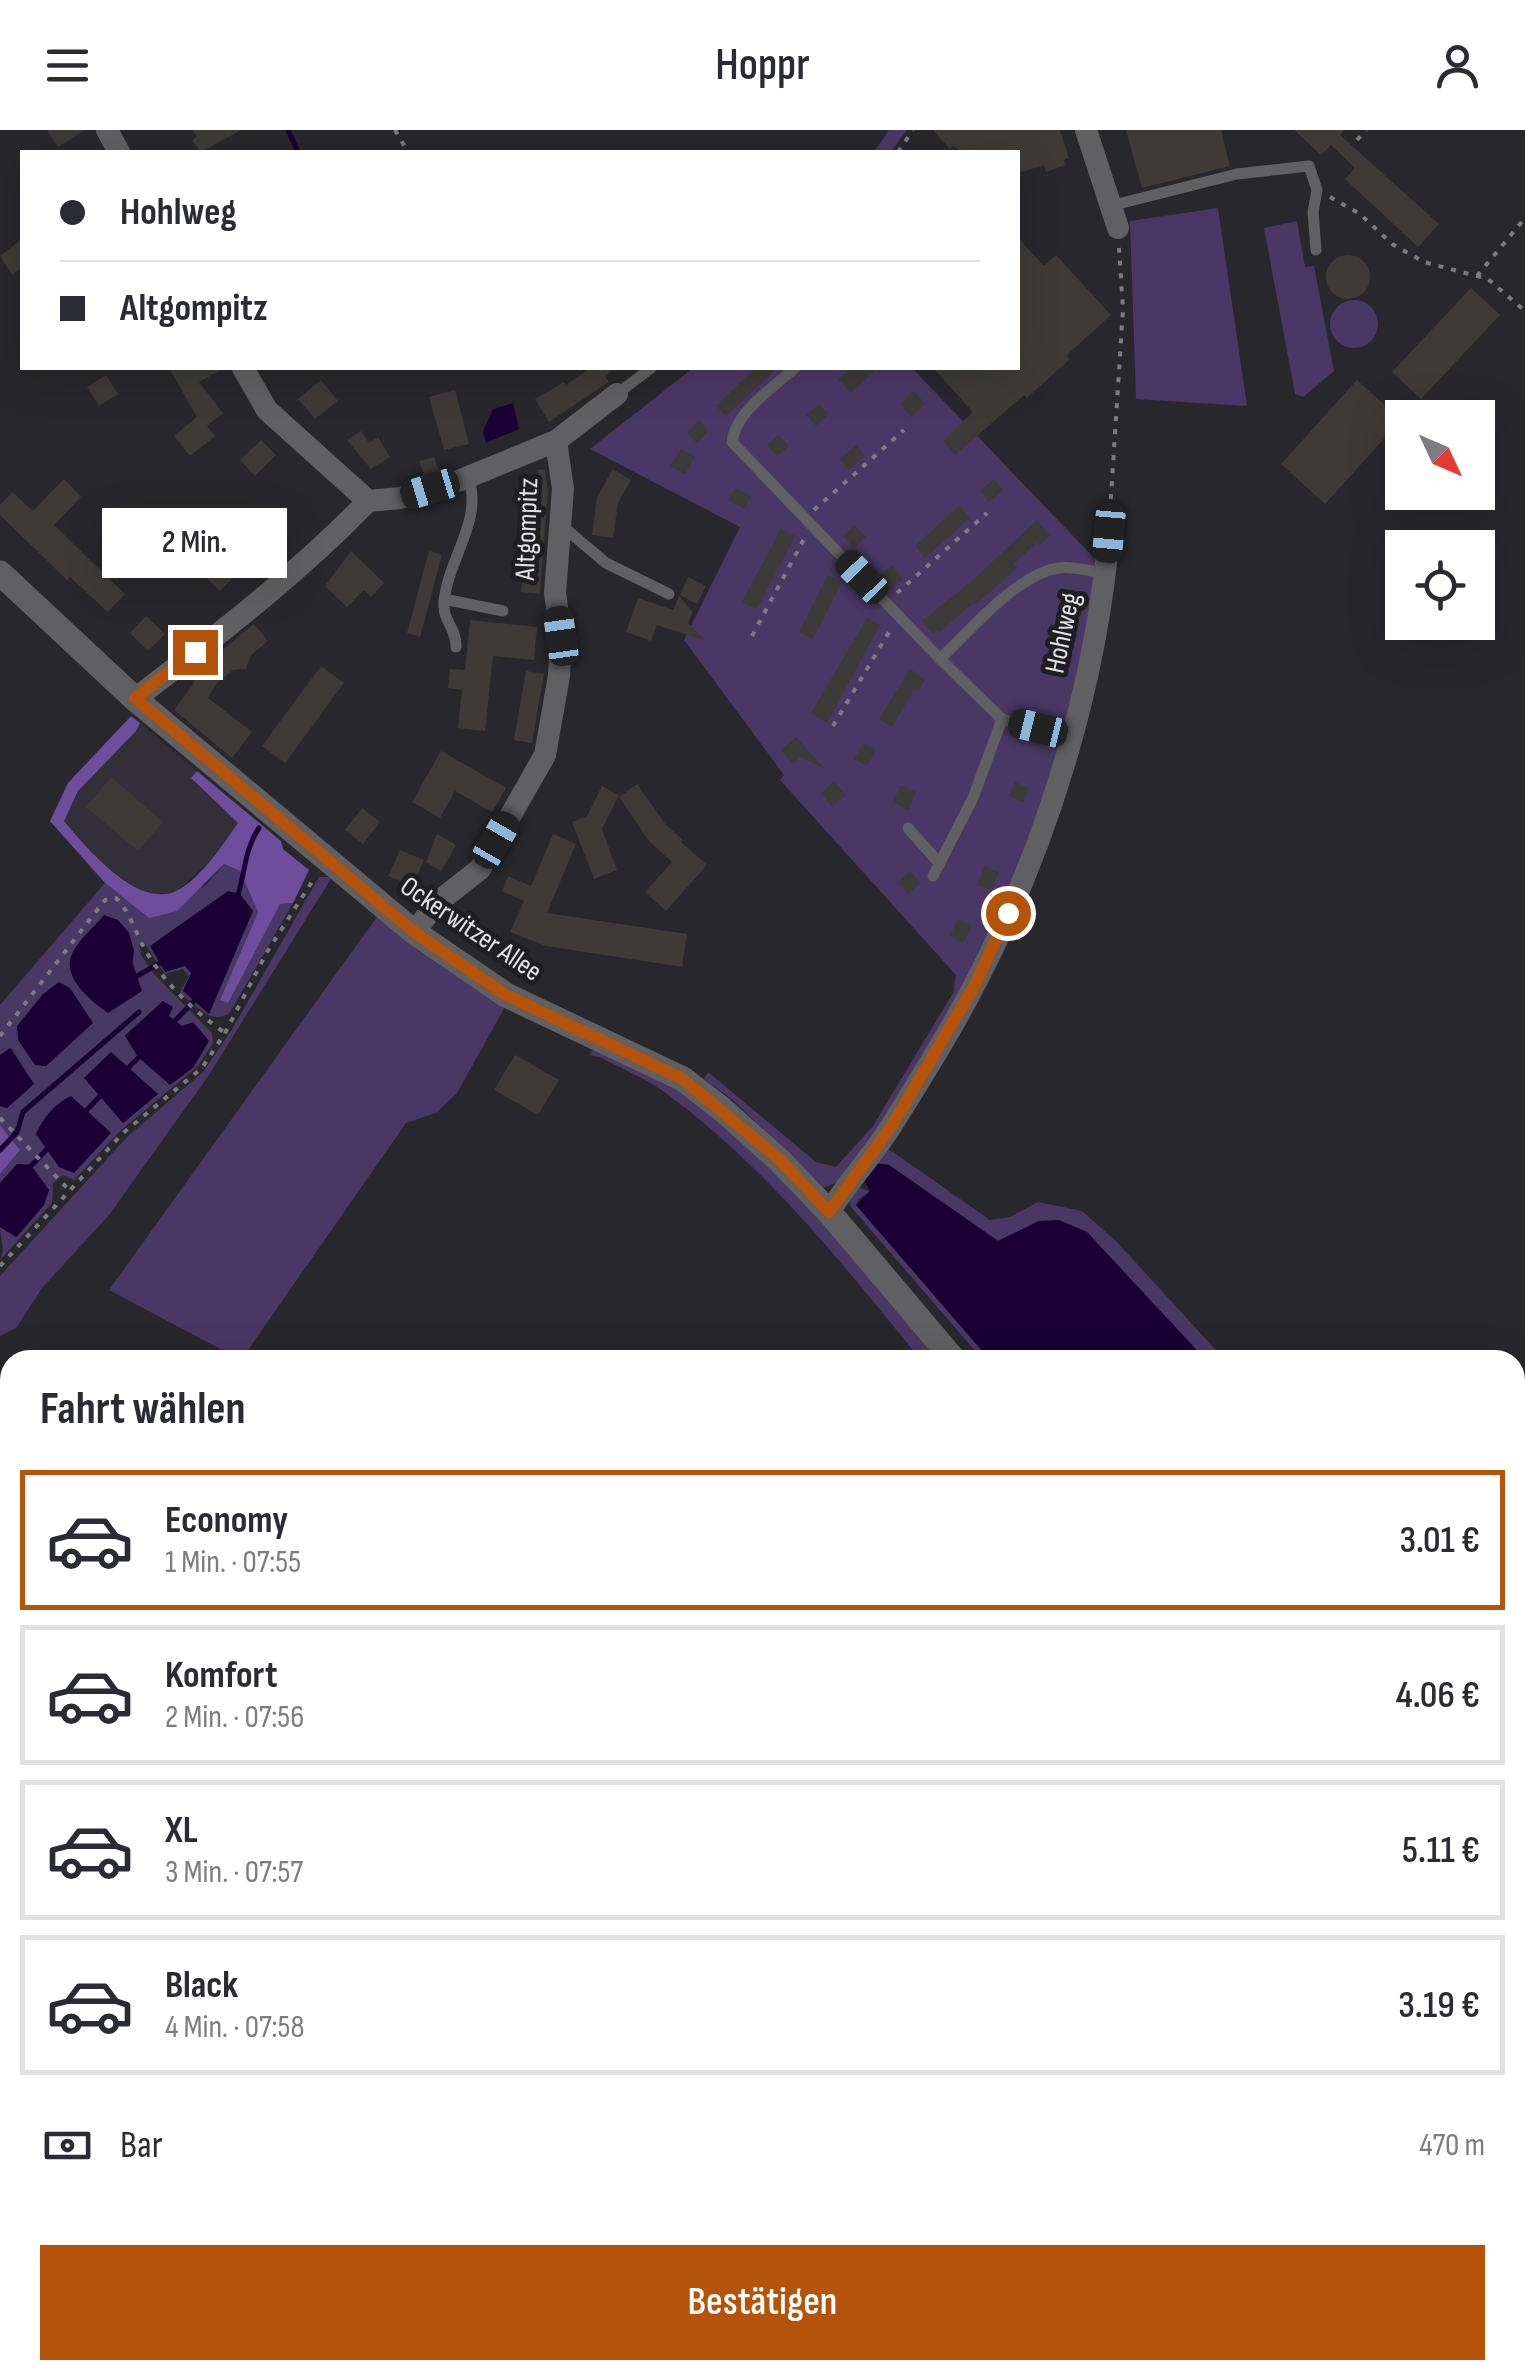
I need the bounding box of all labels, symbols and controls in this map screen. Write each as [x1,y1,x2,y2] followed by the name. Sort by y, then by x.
[40,38,95,93] icon: menu
[715,38,810,93] text: Hoppr
[1430,38,1485,93] icon: person
[120,190,236,235] text: Hohlweg
[120,286,268,331] text: Altgompitz
[1385,400,1495,510] north arrow
[1385,400,1495,640] map controls
[397,466,463,512] car
[509,477,545,582] street label: Altgompitz
[1091,502,1127,564] car
[102,507,288,577] callout: 2 Min.
[162,523,227,562] text: 2 Min.
[1385,530,1495,640] button: locate
[830,545,894,609] car
[1038,590,1088,676] street label: Hohlweg
[542,604,580,668] car
[173,630,218,675] route end
[1005,706,1071,750] car
[468,807,524,873] car
[394,870,548,988] street label: Ockerwitzer Allee
[986,891,1031,936] route start
[40,1382,246,1437] text: Fahrt wählen
[45,1495,135,1585] icon: car
[165,1498,288,1543] text: Economy
[1399,1518,1480,1563] text: 3.01 €
[165,1543,301,1582] text: 1 Min. · 07:55
[45,1650,135,1740] icon: car
[165,1653,277,1698] text: Komfort
[1396,1673,1480,1718] text: 4.06 €
[165,1698,304,1737] text: 2 Min. · 07:56
[45,1805,135,1895] icon: car
[165,1808,198,1853] text: XL
[1402,1828,1480,1873] text: 5.11 €
[165,1853,303,1892] text: 3 Min. · 07:57
[45,1960,135,2050] icon: car
[165,1963,238,2008] text: Black
[1398,1983,1480,2028] text: 3.19 €
[165,2008,304,2047] text: 4 Min. · 07:58
[40,2118,95,2173] icon: cash
[120,2123,163,2168] text: Bar
[1419,2126,1485,2165] text: 470 m
[40,2245,1485,2360] button: Bestätigen

